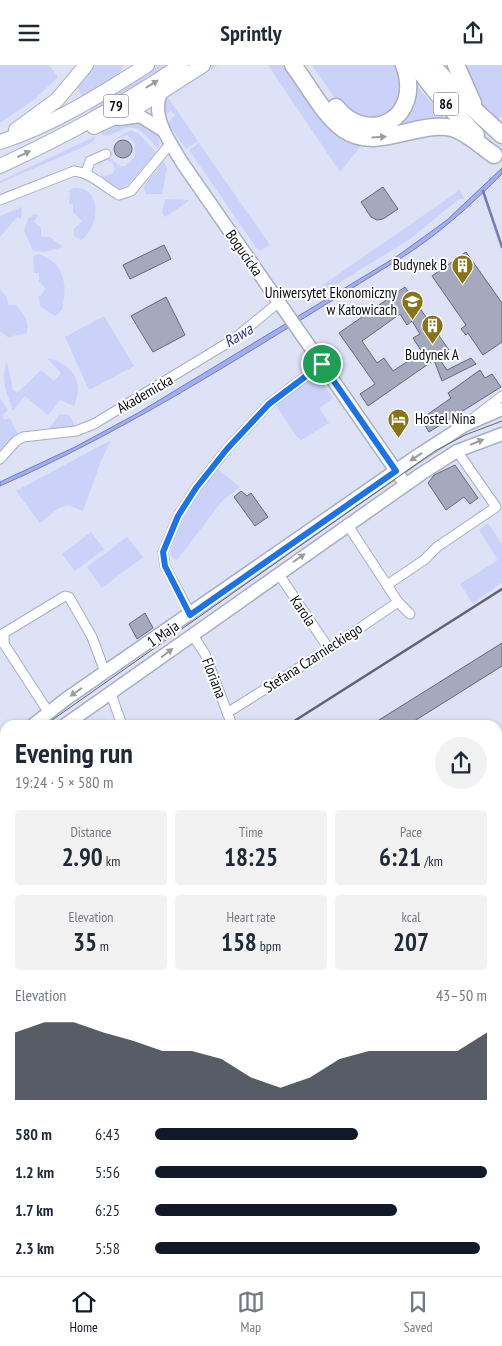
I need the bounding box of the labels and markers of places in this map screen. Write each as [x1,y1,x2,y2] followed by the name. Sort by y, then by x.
[451,253,475,284] building icon: Budynek B
[393,255,447,274] place label: Budynek B
[265,283,397,319] place label: Uniwersytet Ekonomiczny w Katowicach
[401,290,425,321] school or university icon: Uniwersytet Ekonomiczny w Katowicach
[420,314,444,345] building icon: Budynek A
[301,343,343,385] pin
[405,345,460,364] place label: Budynek A
[387,407,411,438] hotel icon: Hostel Nina
[415,409,475,428] place label: Hostel Nina

